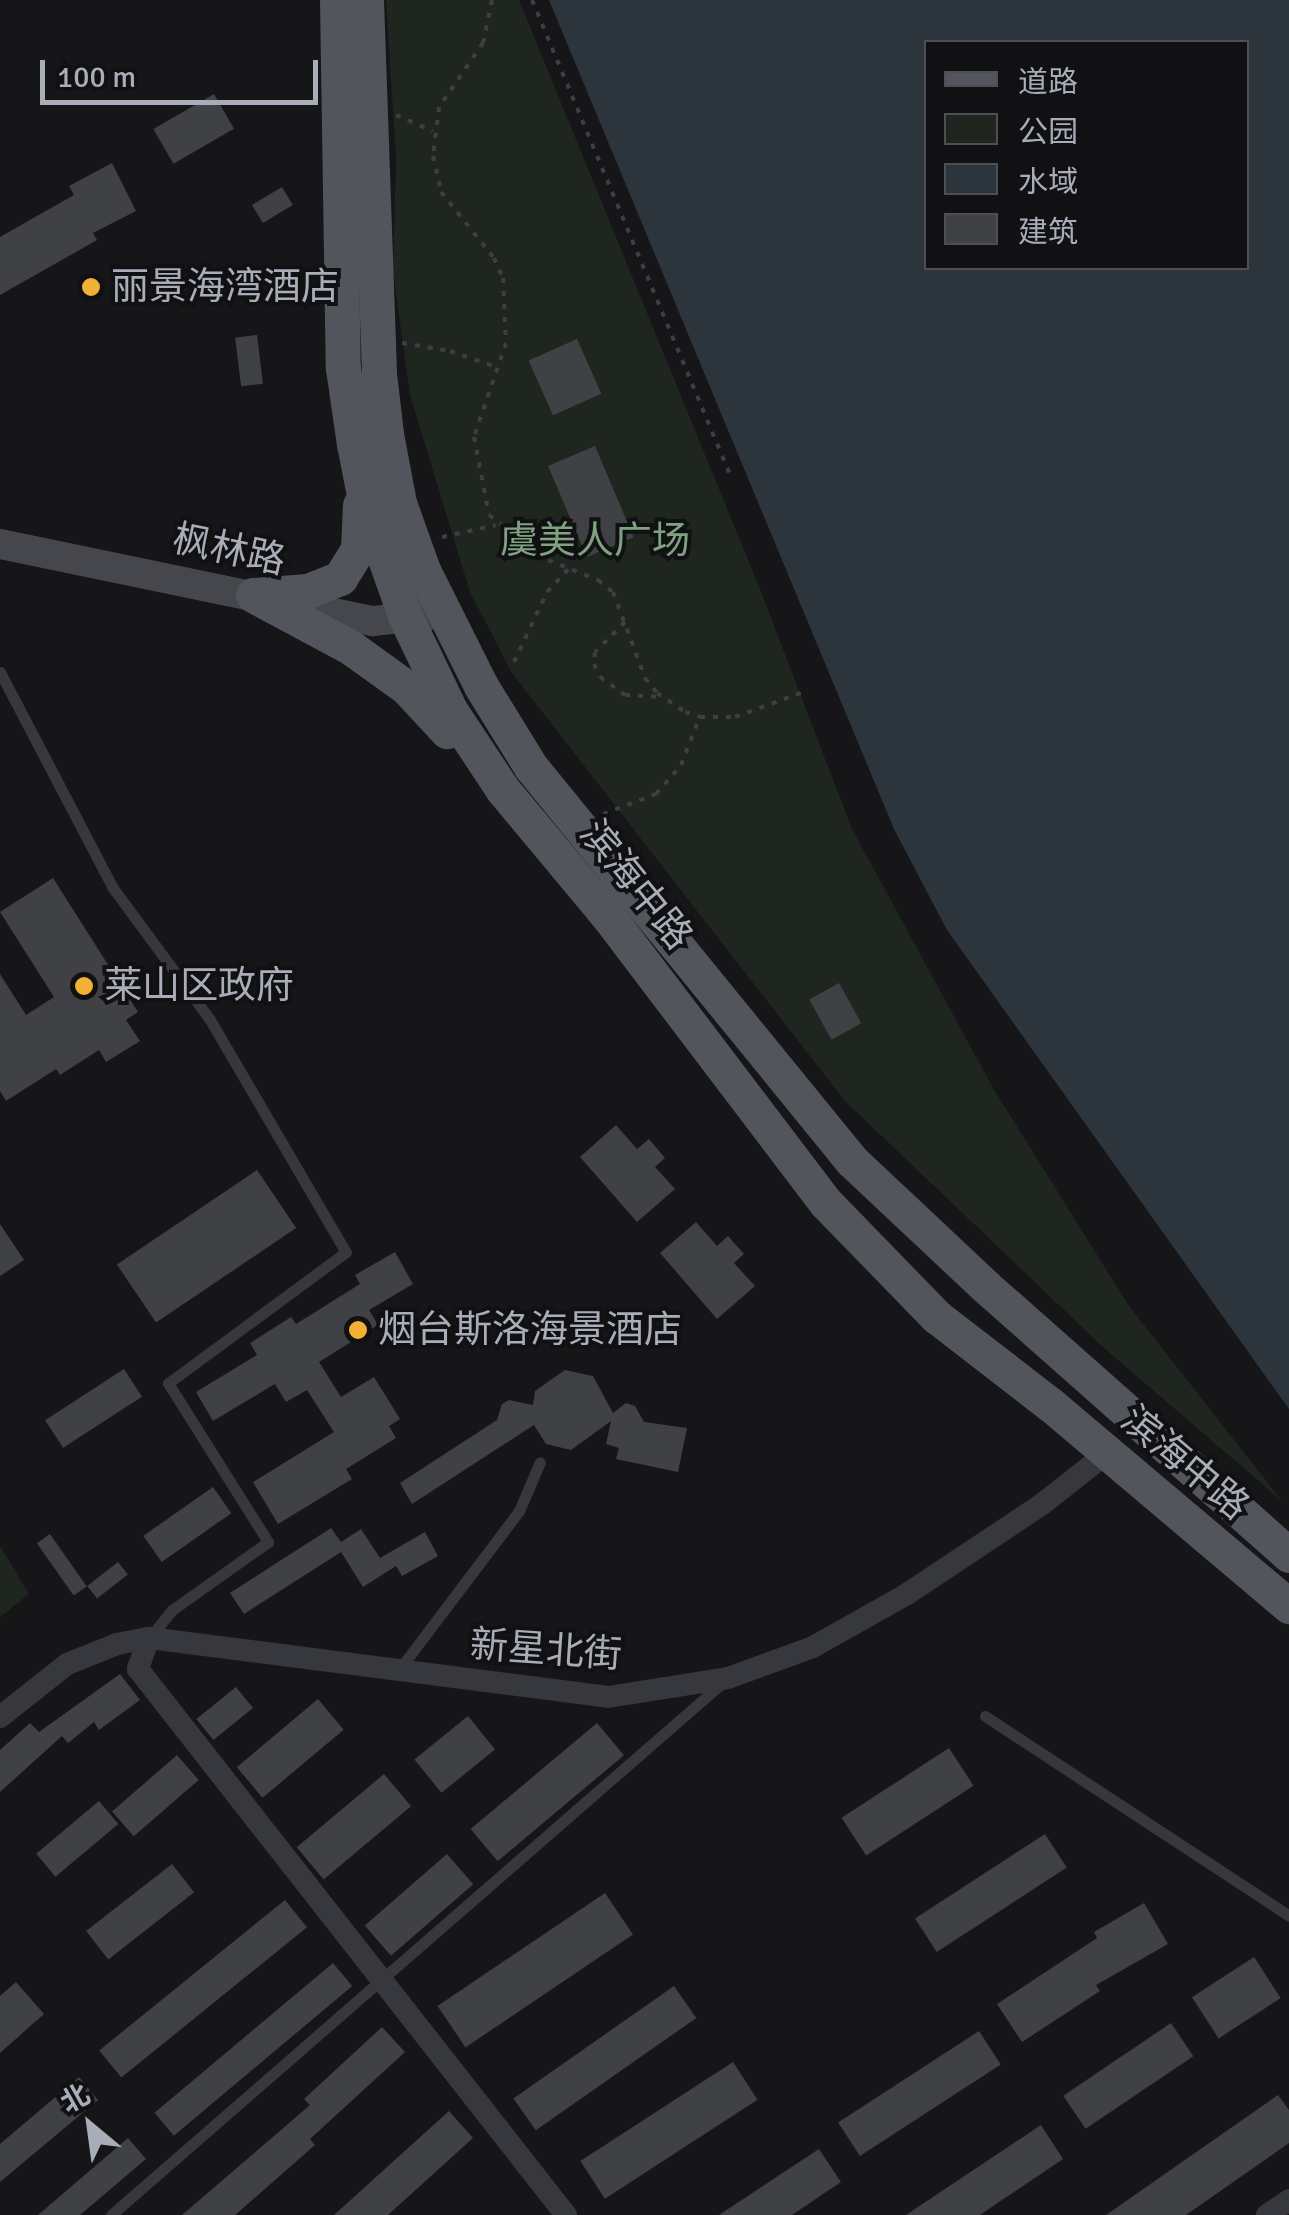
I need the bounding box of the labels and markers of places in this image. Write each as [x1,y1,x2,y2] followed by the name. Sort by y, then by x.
[111,264,339,310] place label: 丽景海湾酒店
[80,276,102,298] marker: 丽景海湾酒店
[104,963,294,1009] place label: 莱山区政府
[73,975,95,997] marker: 莱山区政府
[378,1307,682,1353] place label: 烟台斯洛海景酒店
[347,1319,369,1341] marker: 烟台斯洛海景酒店

